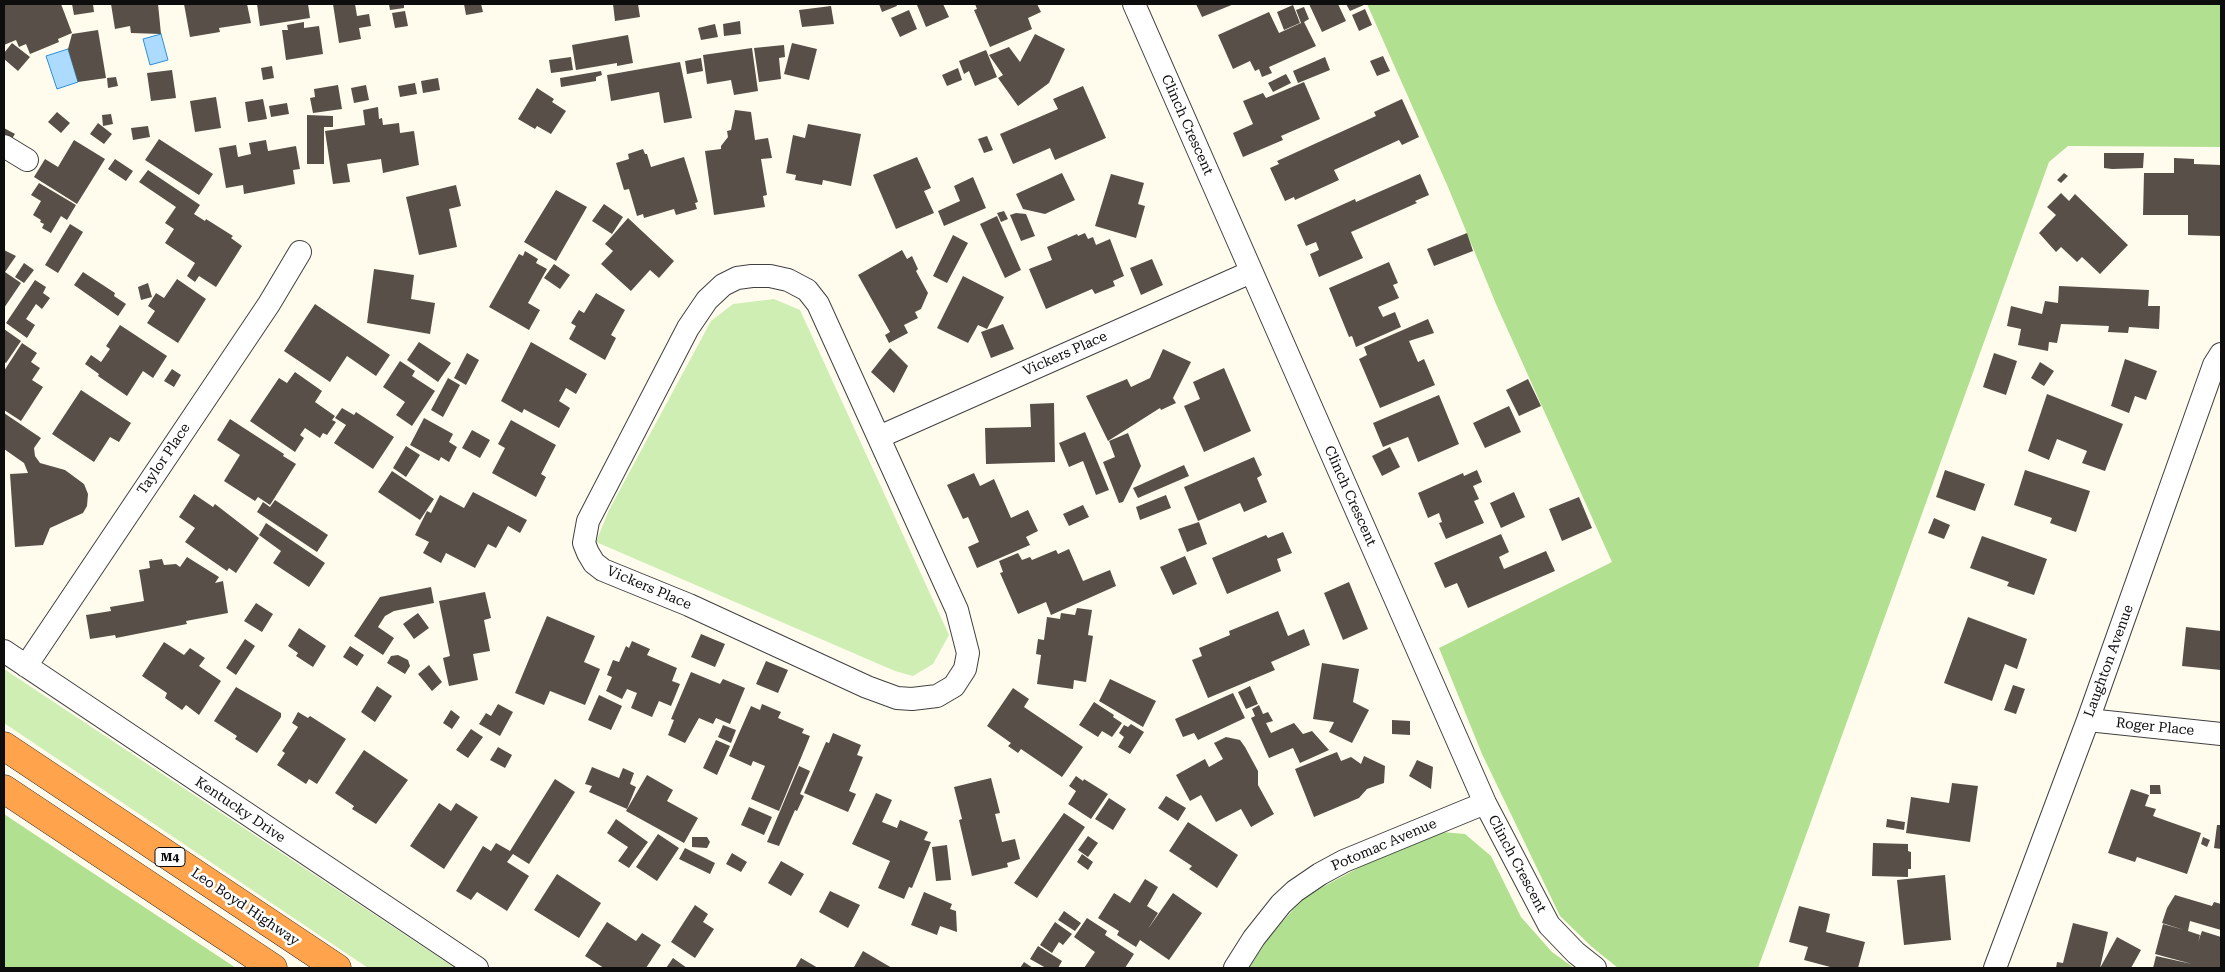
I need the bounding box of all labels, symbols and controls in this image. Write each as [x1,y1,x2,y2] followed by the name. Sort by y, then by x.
[1157,72,1217,178] street label: Clinch Crescent
[1020,328,1110,380] street label: Vickers Place
[134,420,194,498] street label: Taylor Place
[1320,443,1380,549] street label: Clinch Crescent
[604,563,694,613] street label: Vickers Place
[2081,602,2137,720] street label: Laughton Avenue
[2115,715,2195,739] street label: Roger Place
[192,774,288,846] street label: Kentucky Drive
[1484,812,1550,916] street label: Clinch Crescent
[1329,815,1439,875] street label: Potomac Avenue
[155,848,185,866] road number: M4
[188,865,302,949] street label: Leo Boyd Highway

